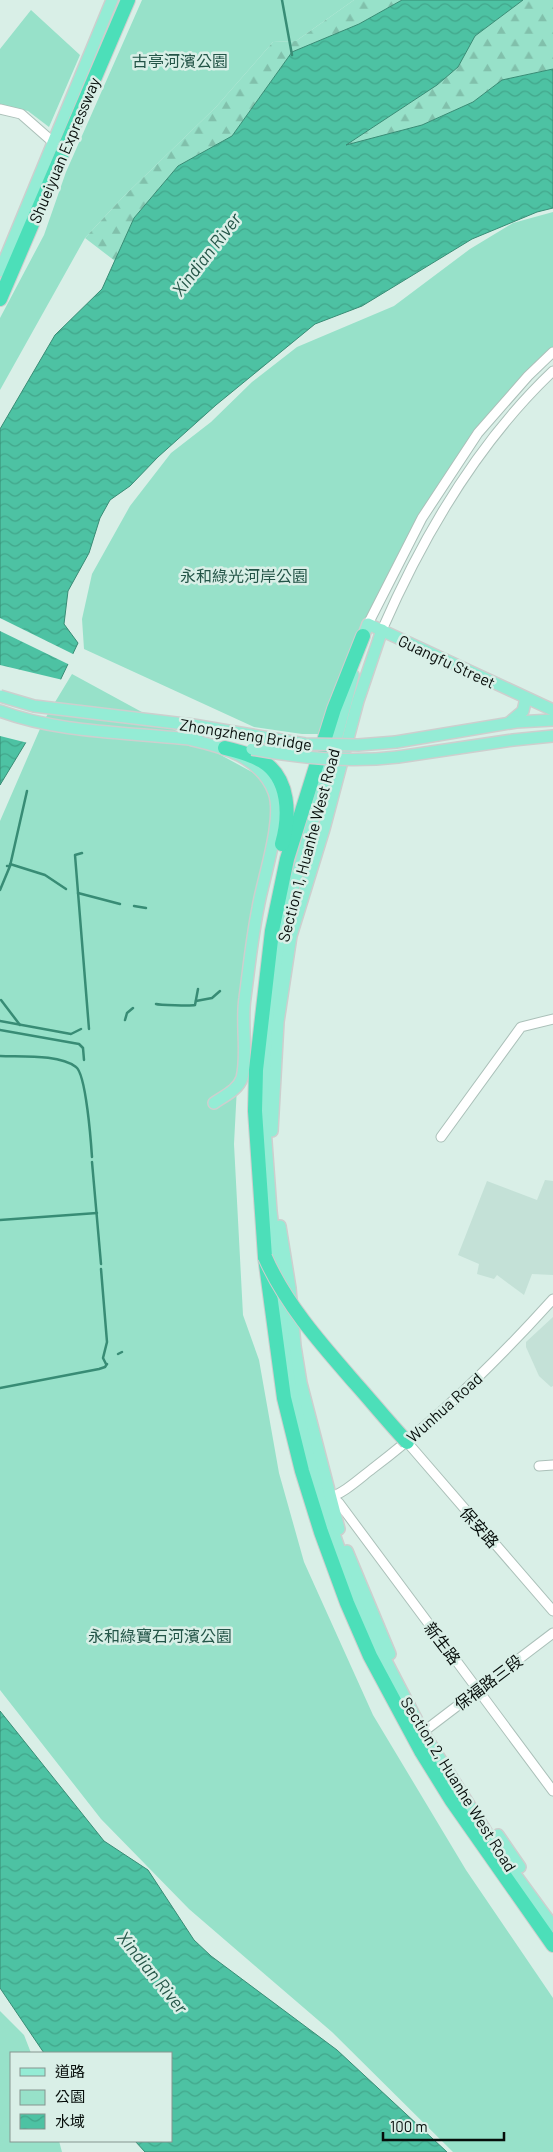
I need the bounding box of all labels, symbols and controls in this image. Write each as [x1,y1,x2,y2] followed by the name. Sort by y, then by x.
[132,51,228,70] park label: 古亭河濱公園
[25,74,104,226] street label: Shueiyuan Expressway
[167,208,246,300] water label: Xindian River
[180,566,308,585] park label: 永和綠光河岸公園
[395,630,499,692] street label: Guangfu Street
[179,714,313,754] street label: Zhongzheng Bridge
[273,746,343,944] street label: Section 1, Huanhe West Road
[402,1368,486,1446] street label: Wunhua Road
[457,1503,503,1551] street label: 保安路
[421,1618,465,1668] street label: 新生路
[88,1626,232,1645] park label: 永和綠寶石河濱公園
[450,1650,526,1714] street label: 保福路三段
[397,1693,521,1875] street label: Section 2, Huanhe West Road
[113,1927,193,2018] water label: Xindian River
[10,2052,172,2142] legend
[55,2062,85,2080] text: 道路
[55,2087,85,2105] text: 公園
[383,2110,504,2142] scale bar
[55,2112,85,2130] text: 水域
[390,2117,428,2135] text: 100 m

